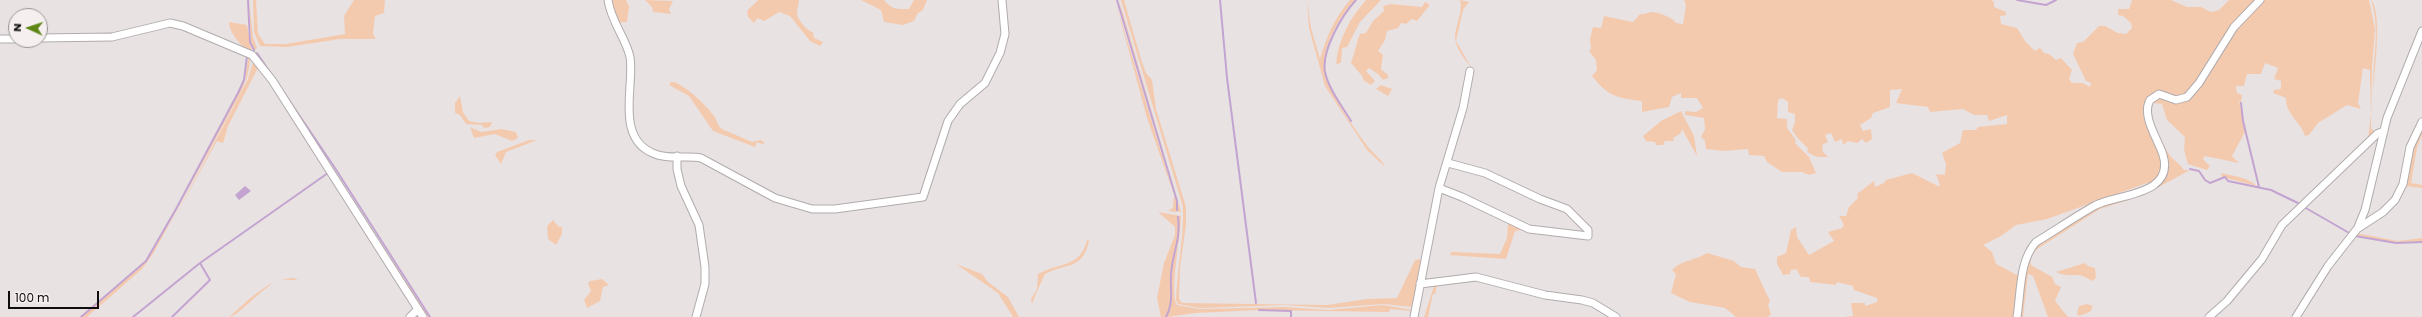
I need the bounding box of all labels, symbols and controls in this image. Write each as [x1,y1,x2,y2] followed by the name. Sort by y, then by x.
[8,8,48,48] north arrow
[9,23,25,32] text: N
[10,283,101,309] scale bar
[15,289,49,306] text: 100 m

